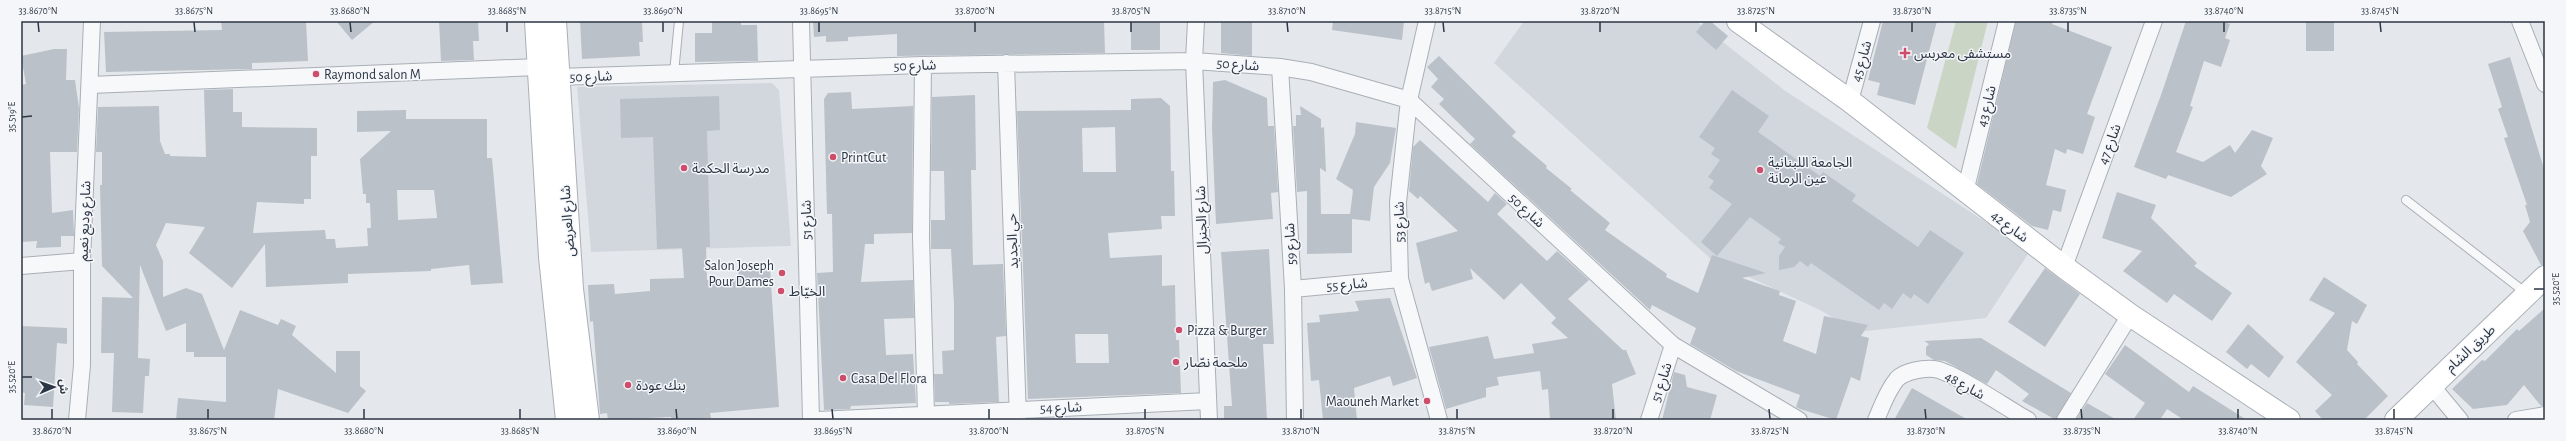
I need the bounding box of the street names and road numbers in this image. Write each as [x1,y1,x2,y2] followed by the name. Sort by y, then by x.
[1849,39,1877,84] street label: شارع 45
[1216,57,1260,76] street label: شارع 50
[893,58,937,77] street label: شارع 50
[569,69,613,88] street label: شارع 50
[1975,84,2002,129] street label: شارع 43
[2096,122,2127,168] street label: شارع 47
[77,180,96,262] street label: شارع وديع نعيم
[558,184,580,257] street label: شارع العريض
[1194,185,1213,254] street label: شارع الجنرال
[1504,191,1547,233] street label: شارع 50
[800,200,817,240] street label: شارع 51
[1393,201,1410,243] street label: شارع 53
[1986,208,2031,248] street label: شارع 42
[1005,213,1024,269] street label: حي الجديد
[1283,222,1302,265] street label: شارع 59
[1326,276,1369,297] street label: شارع 55
[2443,322,2500,377] street label: طريق الشام
[1649,361,1678,405] street label: شارع 51
[1941,369,1987,405] street label: شارع 48
[1040,400,1082,419] street label: شارع 54

